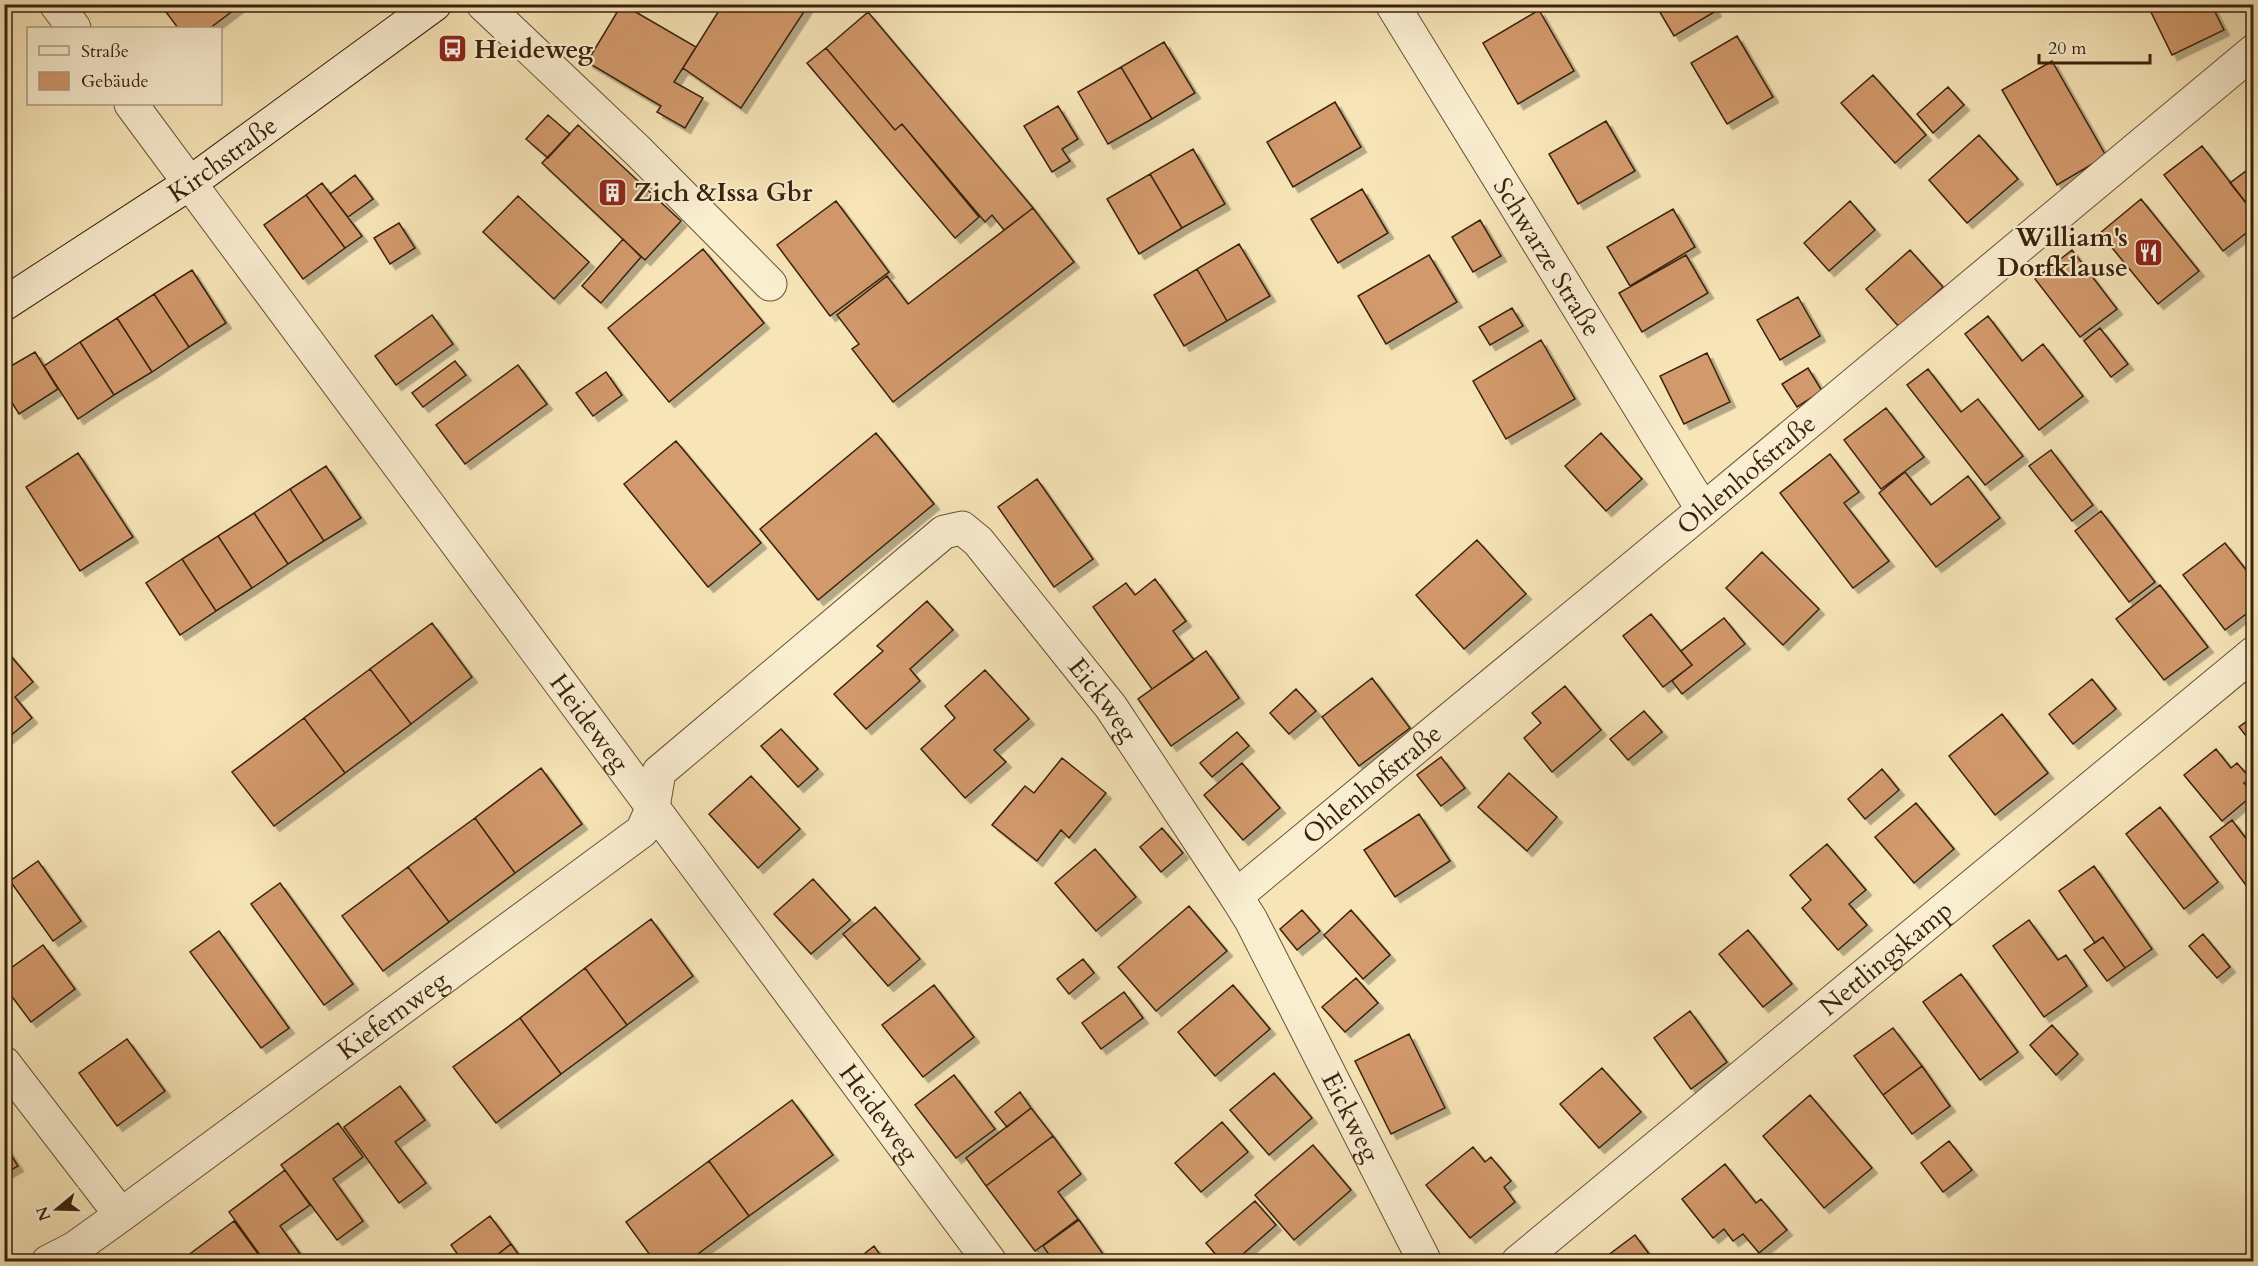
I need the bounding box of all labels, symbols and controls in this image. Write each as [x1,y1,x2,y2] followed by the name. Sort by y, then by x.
[27,27,222,105] legend
[2039,27,2150,65] scale bar
[474,32,594,67] place label: Heideweg
[437,33,469,65] bus stop icon: Heideweg
[2048,36,2087,61] text: 20 m
[81,39,129,64] text: Straße
[81,69,149,94] text: Gebäude
[161,108,284,210] street label: Kirchstraße
[1485,171,1610,343] street label: Schwarze Straße
[633,175,813,210] place label: Zich &Issa Gbr
[596,176,628,208] building icon: Zich &Issa Gbr
[1997,220,2128,285] place label: William's Dorfklause
[2133,236,2165,268] restaurant icon: William's Dorfklause
[1669,406,1823,542] street label: Ohlenhofstraße
[1061,650,1147,748] street label: Eickweg
[542,666,638,779] street label: Heideweg
[1295,716,1449,852] street label: Ohlenhofstraße
[1811,892,1960,1023] street label: Nettlingskamp
[330,962,455,1068] street label: Kiefernweg
[831,1057,927,1169] street label: Heideweg
[1314,1066,1389,1168] street label: Eickweg
[27,1179,87,1239] north arrow
[31,1203,56,1224] text: N

